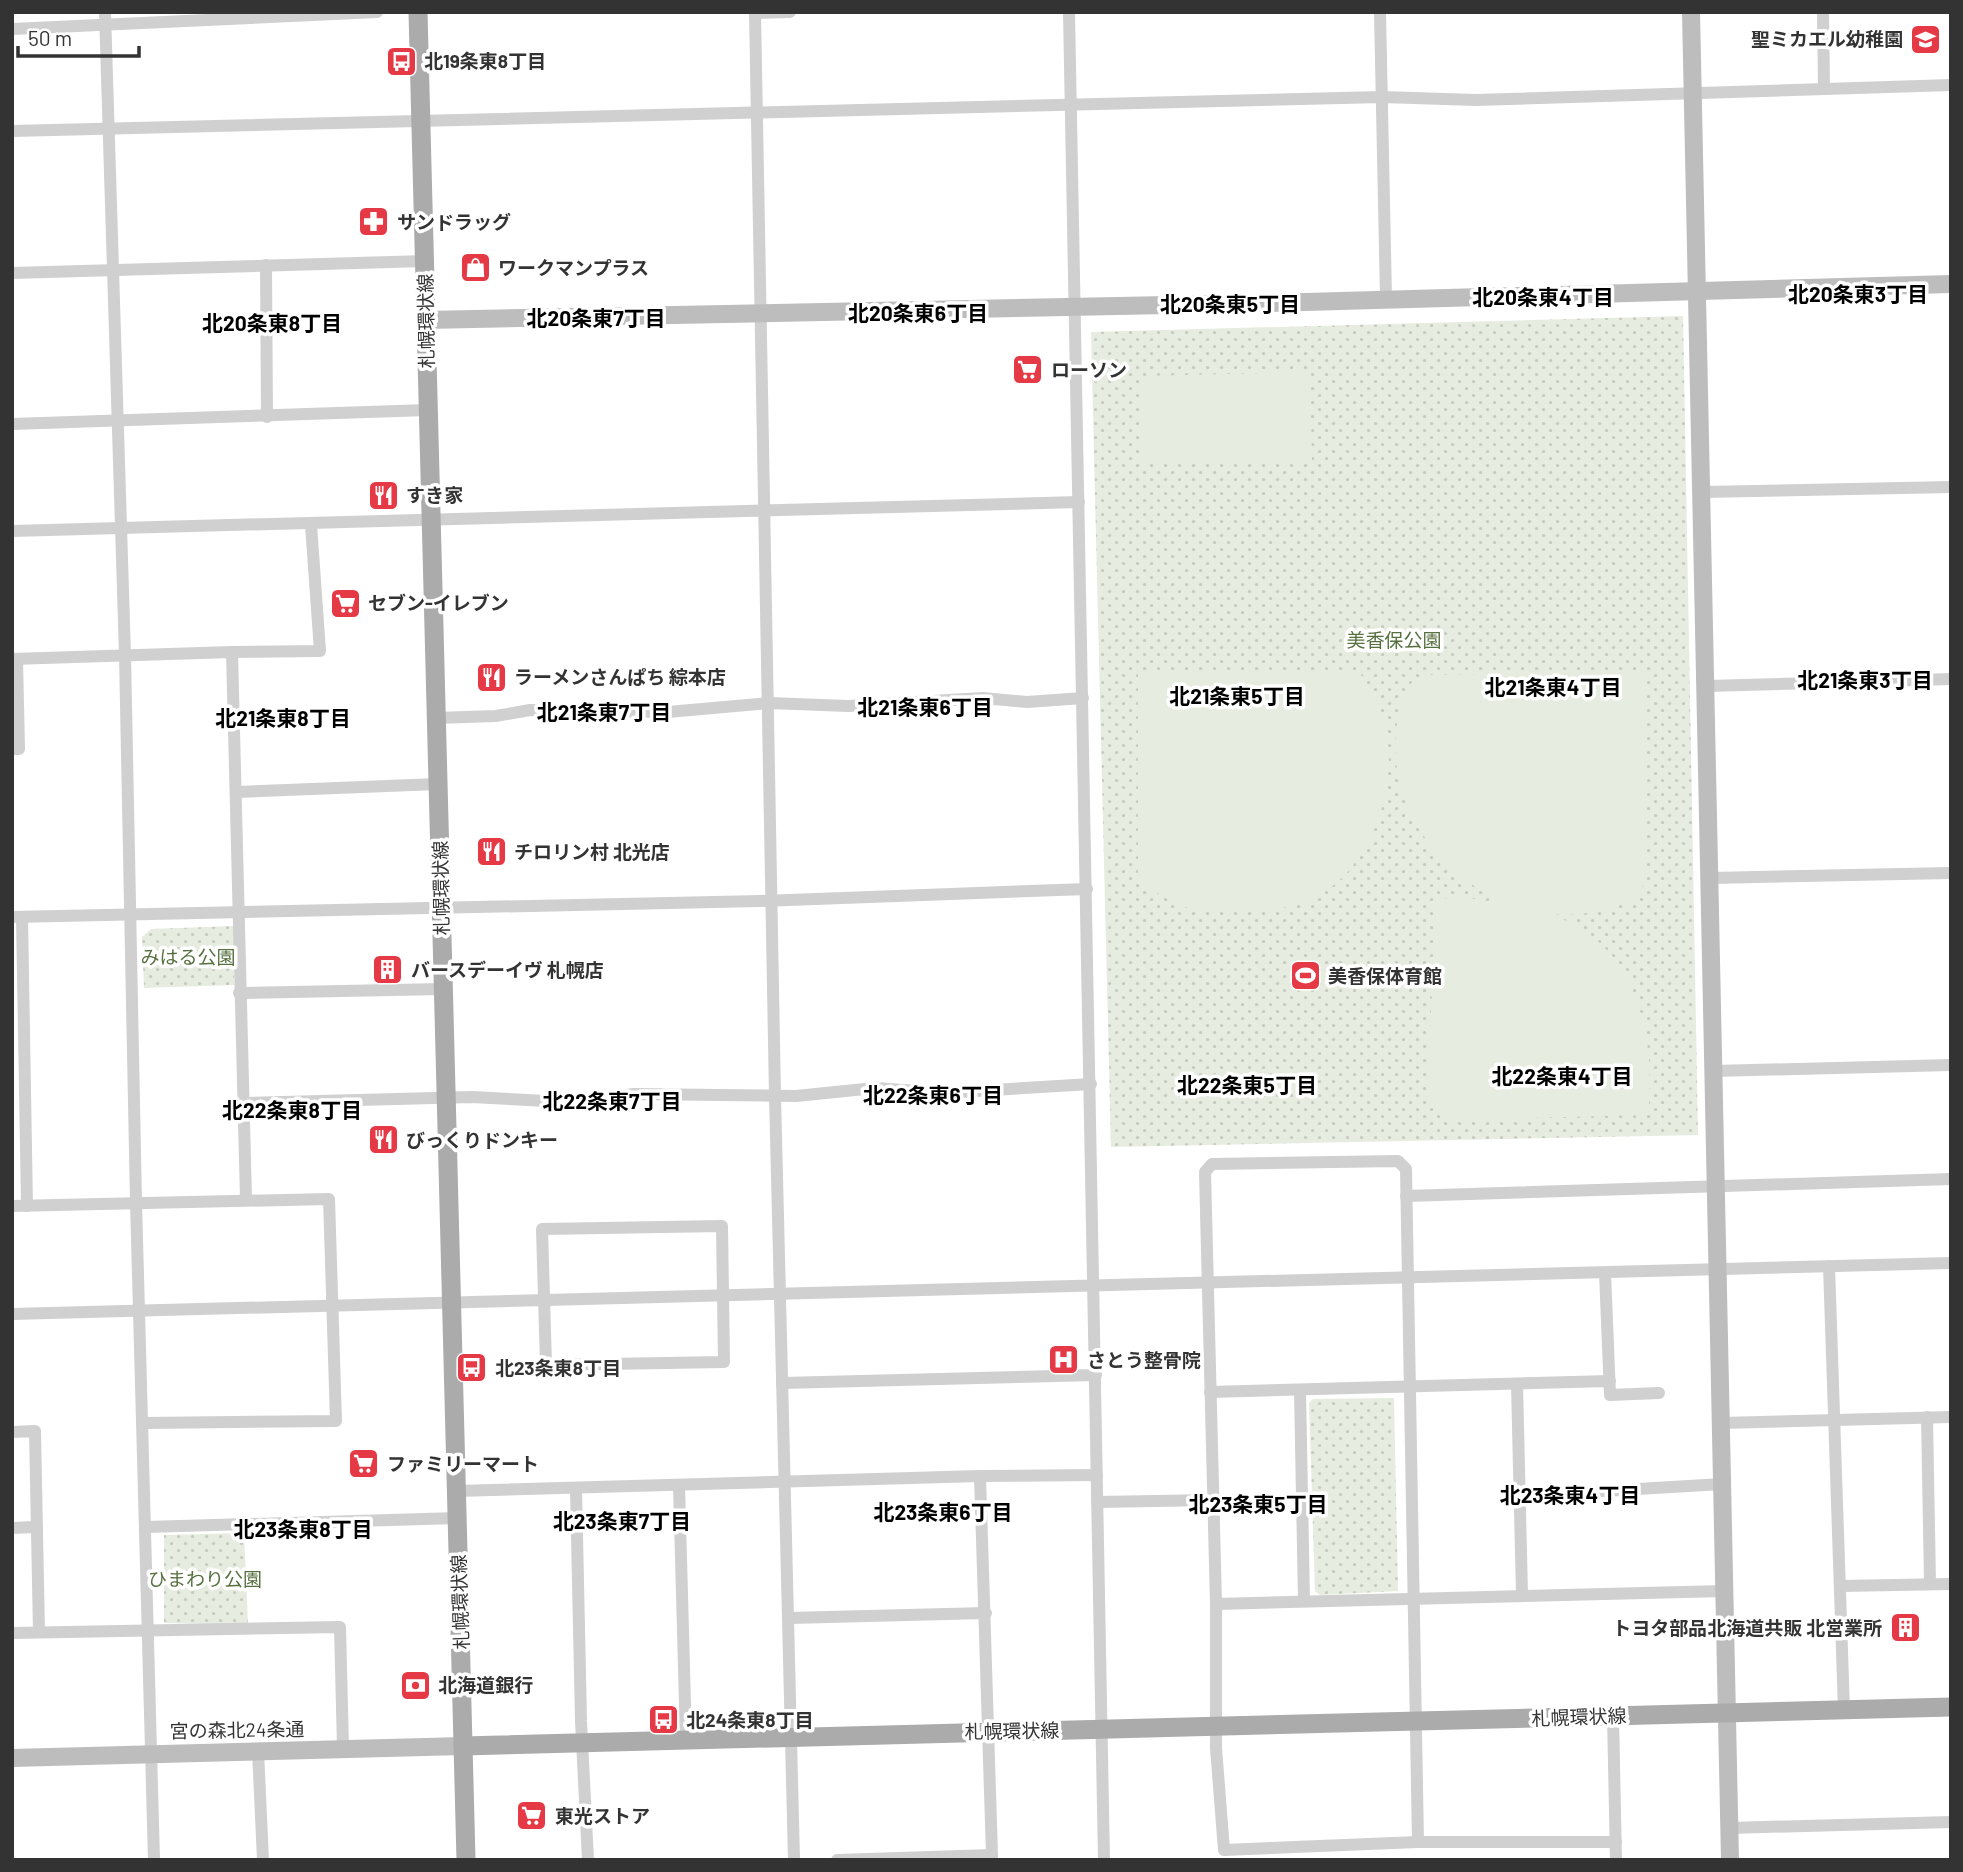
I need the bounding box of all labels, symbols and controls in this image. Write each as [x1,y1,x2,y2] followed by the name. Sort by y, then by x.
[18,14,138,58] scale bar
[1909,22,1943,56] school or university icon: 聖ミカエル幼稚園
[28,25,72,50] text: 50 m
[1751,27,1903,50] place label: 聖ミカエル幼稚園
[384,44,418,78] bus stop icon: 北19条東8丁目
[424,49,546,72] place label: 北19条東8丁目
[357,205,391,239] pharmacy icon: サンドラッグ
[397,210,511,233] place label: サンドラッグ
[458,251,492,285] shop icon: ワークマンプラス
[498,256,649,279] place label: ワークマンプラス
[413,273,438,369] street label: 札幌環状線
[1788,281,1928,306] district label: 北20条東3丁目
[1472,284,1614,309] district label: 北20条東4丁目
[1160,291,1300,316] district label: 北20条東5丁目
[848,300,988,325] district label: 北20条東6丁目
[526,305,666,330] district label: 北20条東7丁目
[202,310,342,335] district label: 北20条東8丁目
[1011,353,1045,387] supermarket icon: ローソン
[1051,358,1127,381] place label: ローソン
[366,478,400,512] restaurant icon: すき家
[406,483,463,506] place label: すき家
[328,586,362,620] supermarket icon: セブン-イレブン
[368,591,509,614] place label: セブン-イレブン
[1346,628,1442,651] park label: 美香保公園
[474,660,508,694] restaurant icon: ラーメンさんぱち 綜本店
[514,665,726,688] place label: ラーメンさんぱち 綜本店
[1797,667,1933,692] district label: 北21条東3丁目
[1485,674,1621,699] district label: 北21条東4丁目
[1169,683,1305,708] district label: 北21条東5丁目
[857,694,993,719] district label: 北21条東6丁目
[537,699,671,724] district label: 北21条東7丁目
[215,705,351,730] district label: 北21条東8丁目
[474,835,508,869] restaurant icon: チロリン村 北光店
[428,840,453,936] street label: 札幌環状線
[514,840,670,863] place label: チロリン村 北光店
[140,945,236,968] park label: みはる公園
[371,953,405,987] building icon: バースデーイヴ 札幌店
[411,958,604,981] place label: バースデーイヴ 札幌店
[1288,959,1322,993] sports icon: 美香保体育館
[1328,964,1442,987] place label: 美香保体育館
[1491,1063,1633,1088] district label: 北22条東4丁目
[1177,1072,1317,1097] district label: 北22条東5丁目
[863,1082,1003,1107] district label: 北22条東6丁目
[543,1088,681,1113] district label: 北22条東7丁目
[222,1097,362,1122] district label: 北22条東8丁目
[366,1123,400,1157] restaurant icon: びっくりドンキー
[406,1128,558,1151] place label: びっくりドンキー
[1047,1343,1081,1377] hospital icon: さとう整骨院
[1087,1348,1201,1371] place label: さとう整骨院
[455,1351,489,1385] bus stop icon: 北23条東8丁目
[495,1356,621,1379] place label: 北23条東8丁目
[347,1447,381,1481] supermarket icon: ファミリーマート
[387,1452,539,1475] place label: ファミリーマート
[1500,1482,1640,1507] district label: 北23条東4丁目
[1188,1491,1328,1516] district label: 北23条東5丁目
[873,1499,1013,1524] district label: 北23条東6丁目
[553,1508,691,1533] district label: 北23条東7丁目
[233,1516,373,1541] district label: 北23条東8丁目
[446,1554,473,1650] street label: 札幌環状線
[148,1567,262,1590] park label: ひまわり公園
[1888,1611,1922,1645] building icon: トヨタ部品北海道共販 北営業所
[1612,1616,1882,1639] place label: トヨタ部品北海道共販 北営業所
[398,1668,432,1702] bank icon: 北海道銀行
[438,1673,533,1696] place label: 北海道銀行
[646,1703,680,1737] bus stop icon: 北24条東8丁目
[1531,1703,1627,1730] street label: 札幌環状線
[686,1708,813,1731] place label: 北24条東8丁目
[169,1717,305,1742] street label: 宮の森北24条通
[964,1718,1060,1743] street label: 札幌環状線
[515,1799,549,1833] supermarket icon: 東光ストア
[555,1804,650,1827] place label: 東光ストア

